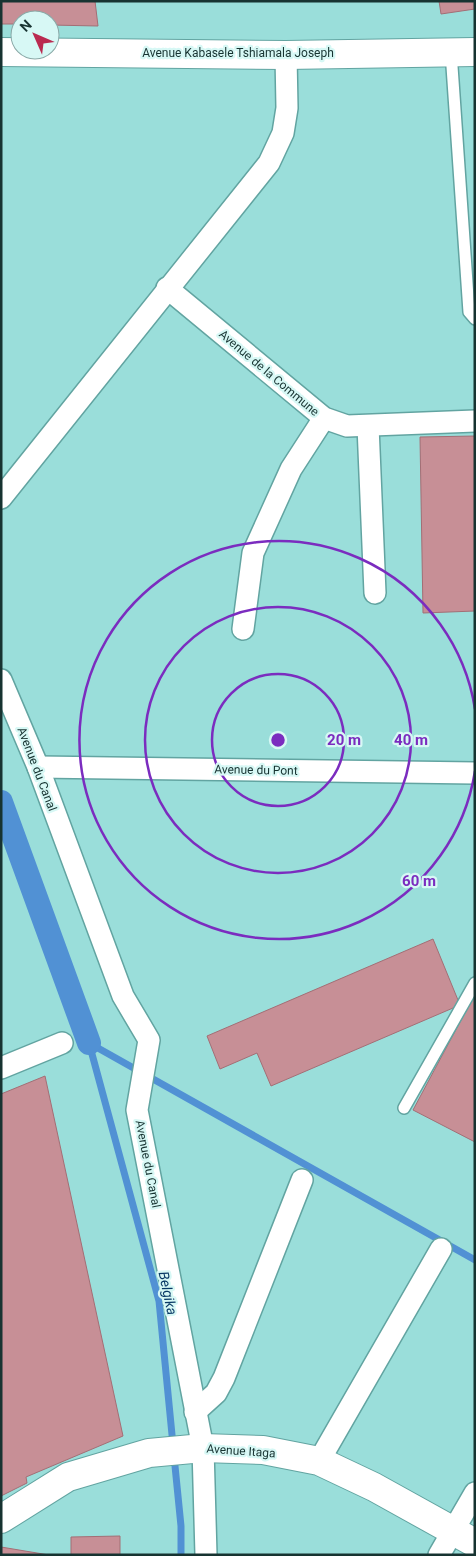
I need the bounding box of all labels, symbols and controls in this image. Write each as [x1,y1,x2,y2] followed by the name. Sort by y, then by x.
[10,10,60,60] north arrow
[17,17,35,35] text: N
[142,46,334,60] street label: Avenue Kabasele Tshiamala Joseph
[216,327,322,419] street label: Avenue de la Commune
[15,725,59,813] street label: Avenue du Canal
[269,731,287,749] centre of rings
[327,731,361,749] text: 20 m
[394,731,428,749] text: 40 m
[214,762,298,778] street label: Avenue du Pont
[402,872,436,890] text: 60 m
[133,1119,163,1209] street label: Avenue du Canal
[156,1270,180,1316] water label: Belgika
[206,1442,276,1460] street label: Avenue Itaga

